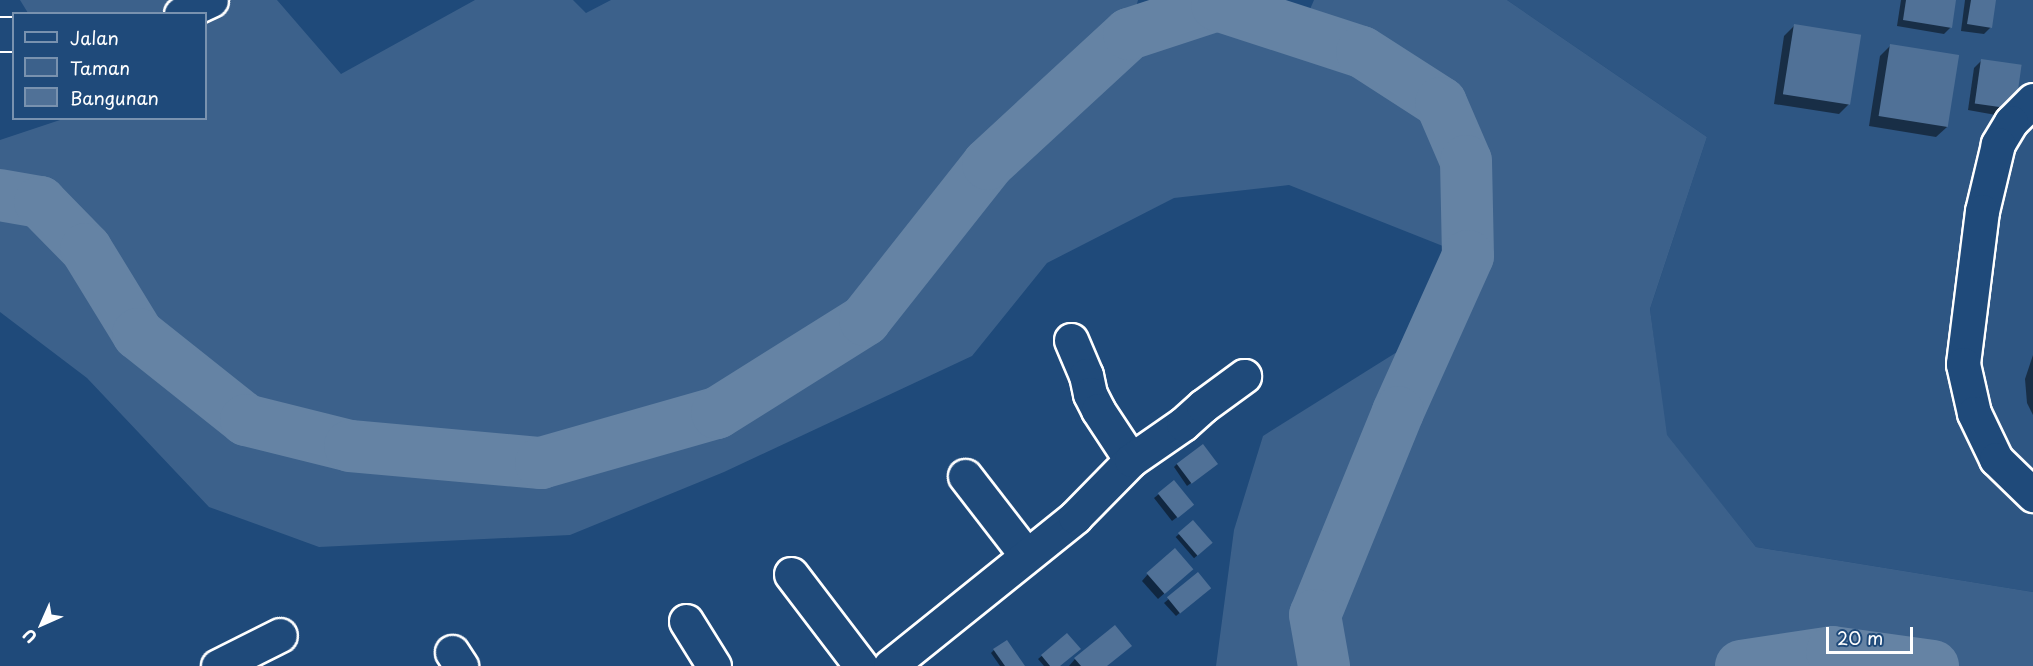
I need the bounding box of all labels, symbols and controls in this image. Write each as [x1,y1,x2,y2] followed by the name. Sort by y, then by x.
[12,12,207,120] legend
[70,24,119,51] text: Jalan
[70,54,130,81] text: Taman
[70,84,159,111] text: Bangunan
[12,594,72,654] north arrow
[1829,615,1916,653] scale bar
[16,624,42,650] text: U
[1837,624,1883,651] text: 20 m

